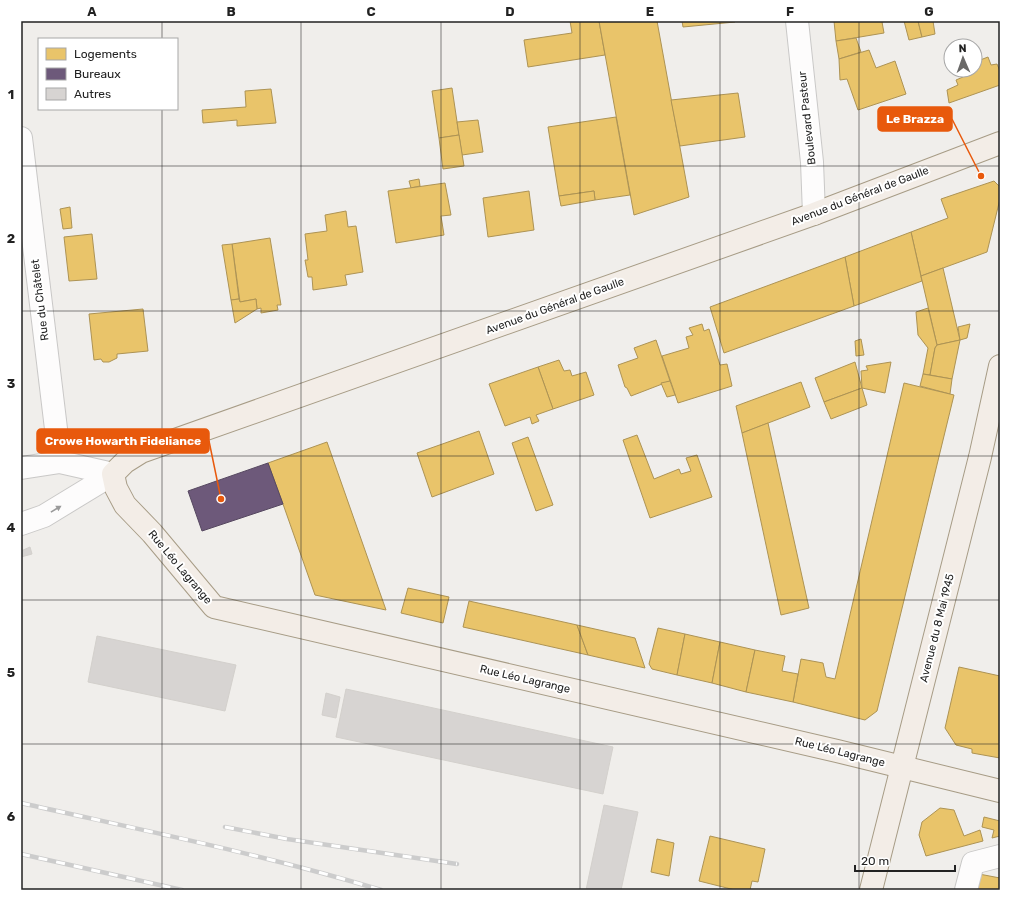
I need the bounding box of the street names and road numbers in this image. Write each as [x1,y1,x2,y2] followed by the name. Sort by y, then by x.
[796,70,818,165] street label: Boulevard Pasteur
[789,164,931,228] street label: Avenue du Général de Gaulle
[28,258,51,342] street label: Rue du Châtelet
[484,275,626,337] street label: Avenue du Général de Gaulle
[145,527,215,607] street label: Rue Léo Lagrange
[917,572,957,684] street label: Avenue du 8 Mai 1945
[479,662,571,696] street label: Rue Léo Lagrange
[794,735,886,769] street label: Rue Léo Lagrange

